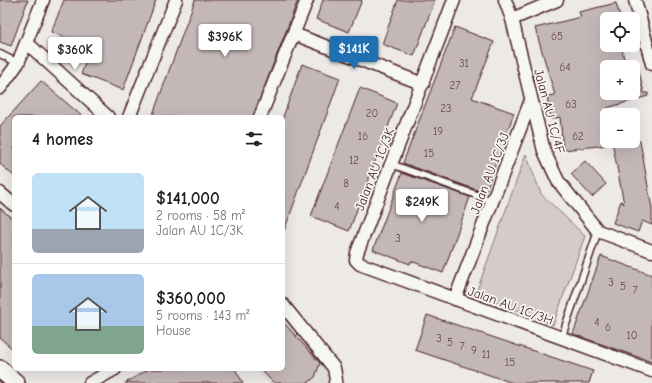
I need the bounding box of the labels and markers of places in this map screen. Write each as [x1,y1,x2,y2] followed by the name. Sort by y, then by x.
[197,24,253,58] pin: $396K
[326,36,382,70] pin: $141K
[47,37,103,71] pin: $360K
[394,189,450,223] pin: $249K

